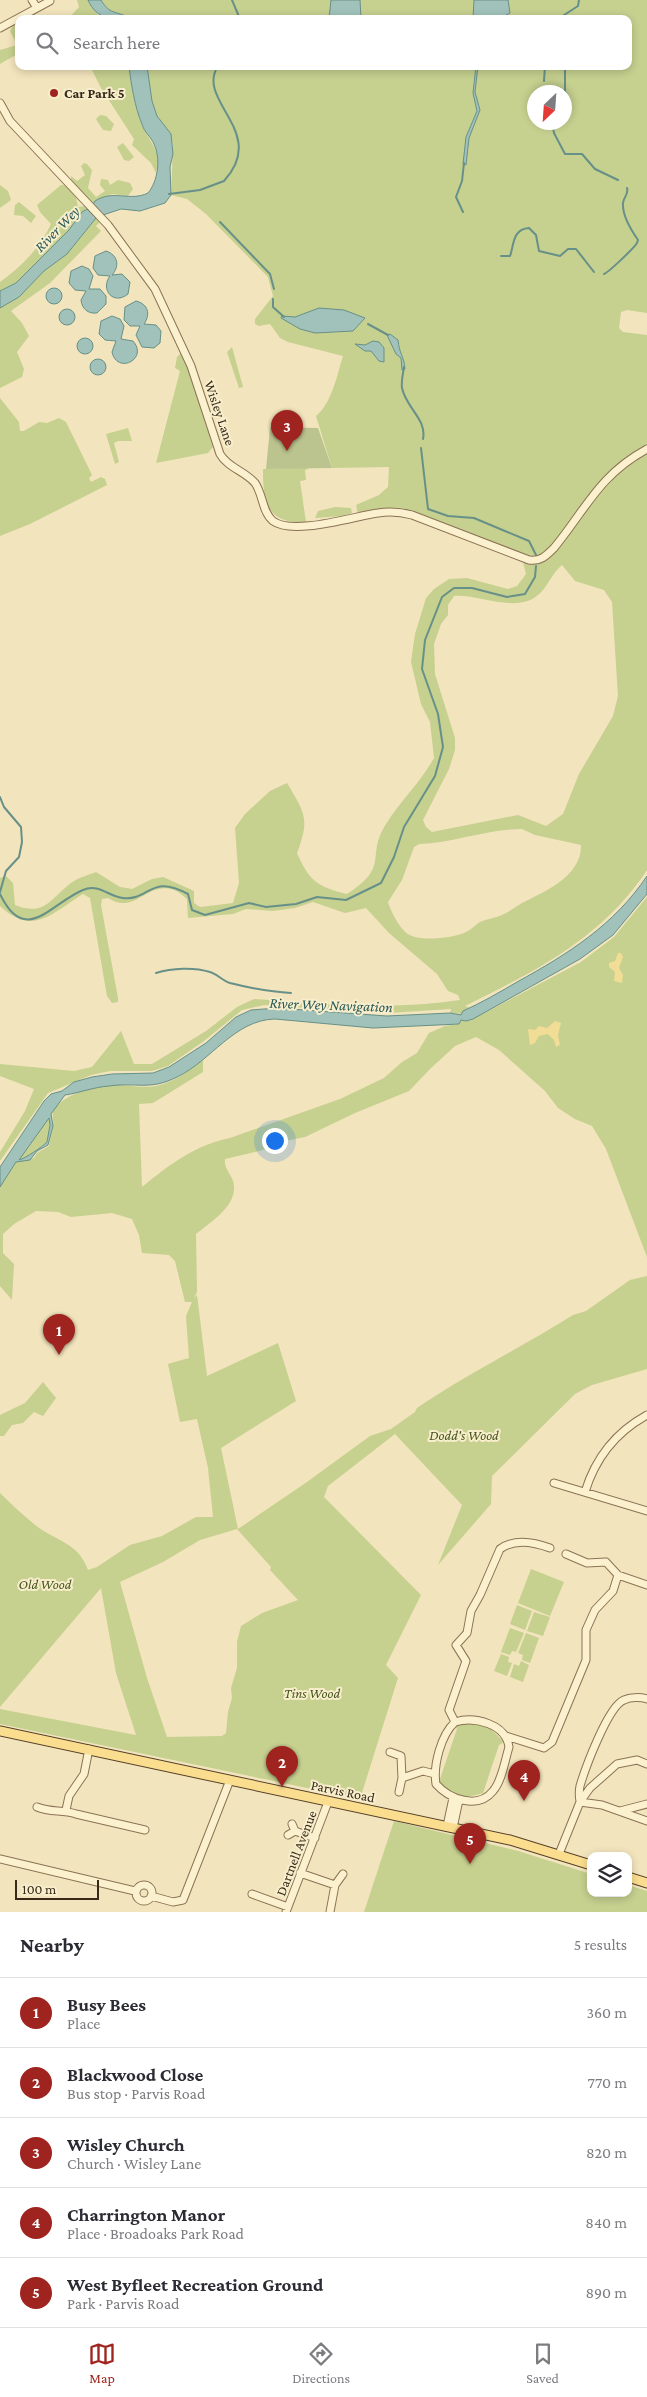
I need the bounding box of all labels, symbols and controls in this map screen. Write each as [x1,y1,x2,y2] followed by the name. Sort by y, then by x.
[15,15,632,70] search box
[33,29,61,57] icon: search
[73,32,160,53] text: Search here
[64,85,125,101] place label: Car Park 5
[527,85,572,130] north arrow
[48,87,60,99] marker: Car Park 5
[31,203,83,256] water label: River Wey
[201,378,239,448] street label: Wisley Lane
[271,410,303,451] pin: 3
[269,995,393,1016] water label: River Wey Navigation
[262,1128,288,1154] your location
[43,1314,75,1355] pin: 1
[429,1427,499,1443] park label: Dodd's Wood
[19,1576,72,1592] park label: Old Wood
[284,1685,341,1701] park label: Tins Wood
[266,1746,298,1787] pin: 2
[508,1760,540,1801] pin: 4
[310,1776,377,1806] street label: Parvis Road
[272,1808,320,1898] street label: Dartnell Avenue
[454,1823,486,1864] pin: 5
[587,1852,632,1897] map controls
[587,1852,632,1897] button: layers
[15,1877,99,1900] scale bar
[22,1881,56,1897] text: 100 m
[20,1933,84,1957] text: Nearby
[574,1936,627,1953] text: 5 results
[67,1994,146,2015] text: Busy Bees
[33,2004,39,2021] text: 1
[586,2004,627,2021] text: 360 m
[67,2015,100,2032] text: Place
[67,2064,203,2085] text: Blackwood Close
[32,2074,40,2091] text: 2
[588,2074,627,2091] text: 770 m
[67,2085,205,2102] text: Bus stop · Parvis Road
[67,2134,185,2155] text: Wisley Church
[32,2144,40,2161] text: 3
[586,2144,627,2161] text: 820 m
[67,2155,201,2172] text: Church · Wisley Lane
[67,2204,225,2225] text: Charrington Manor
[32,2214,40,2231] text: 4
[585,2214,627,2231] text: 840 m
[67,2225,244,2242] text: Place · Broadoaks Park Road
[67,2274,323,2295] text: West Byfleet Recreation Ground
[32,2284,40,2301] text: 5
[586,2284,627,2301] text: 890 m
[67,2295,180,2312] text: Park · Parvis Road
[88,2340,116,2386] tab: Map
[292,2340,350,2386] tab: Directions
[526,2340,559,2386] tab: Saved

